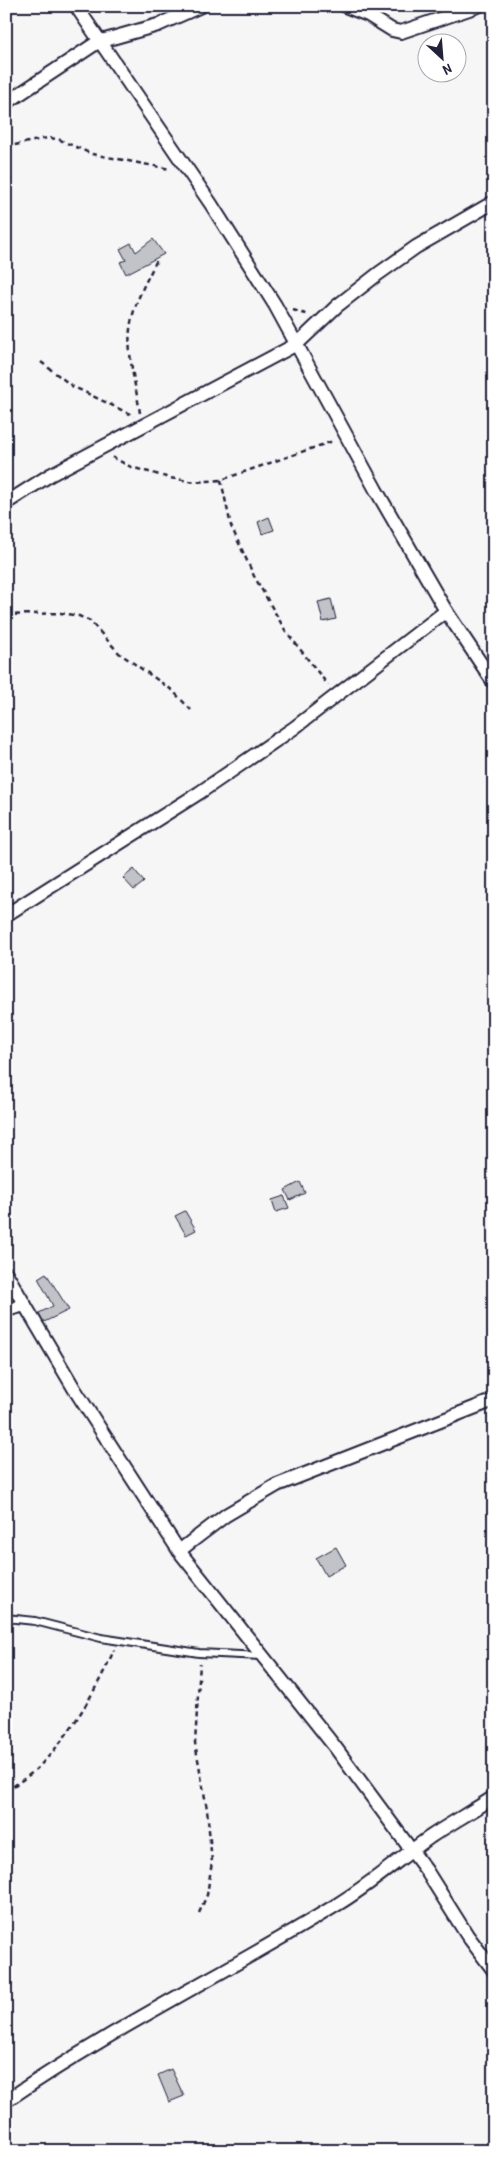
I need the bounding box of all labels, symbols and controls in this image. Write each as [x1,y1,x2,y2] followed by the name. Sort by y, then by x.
[418,32,468,82] north arrow
[440,60,455,81] text: N

